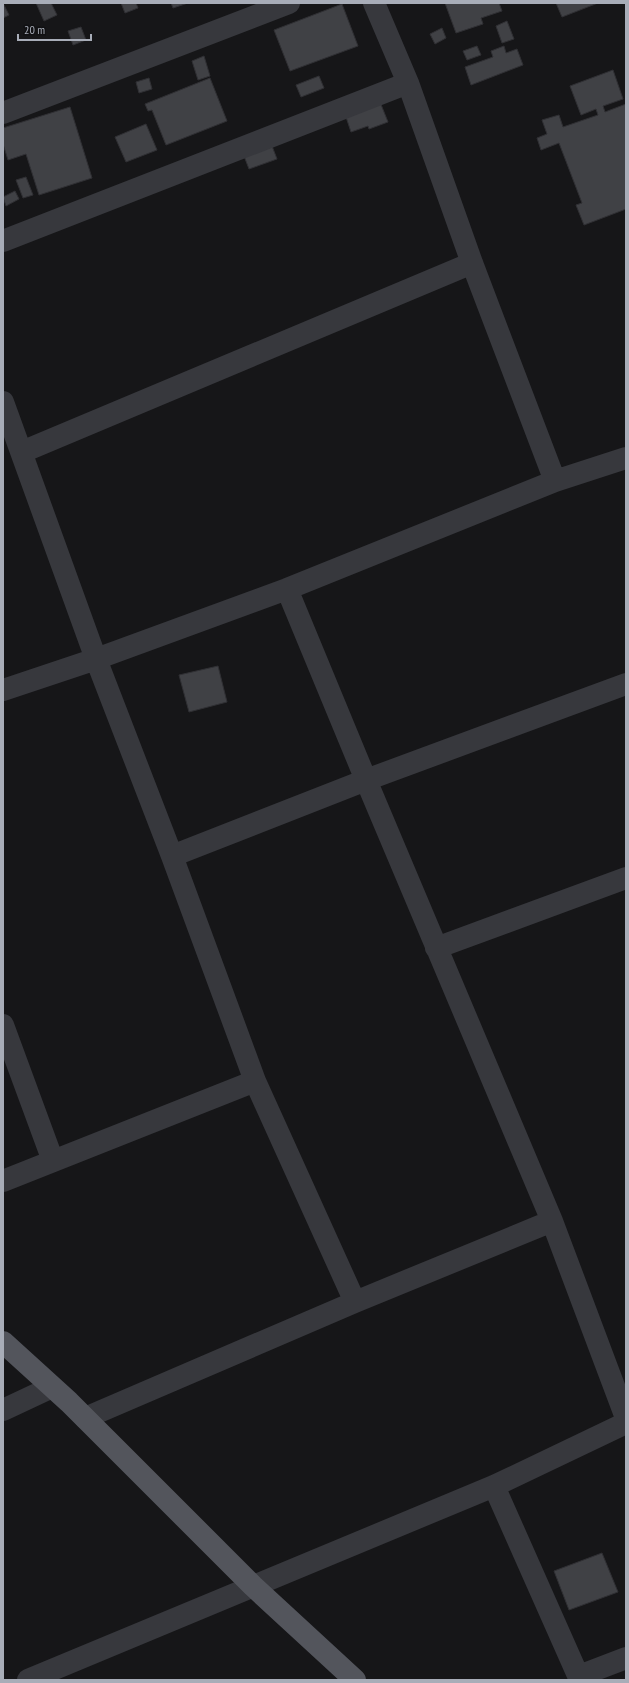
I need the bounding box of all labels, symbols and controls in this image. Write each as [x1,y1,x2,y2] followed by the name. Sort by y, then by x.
[18,16,91,42] scale bar
[24,22,45,37] text: 20 m

